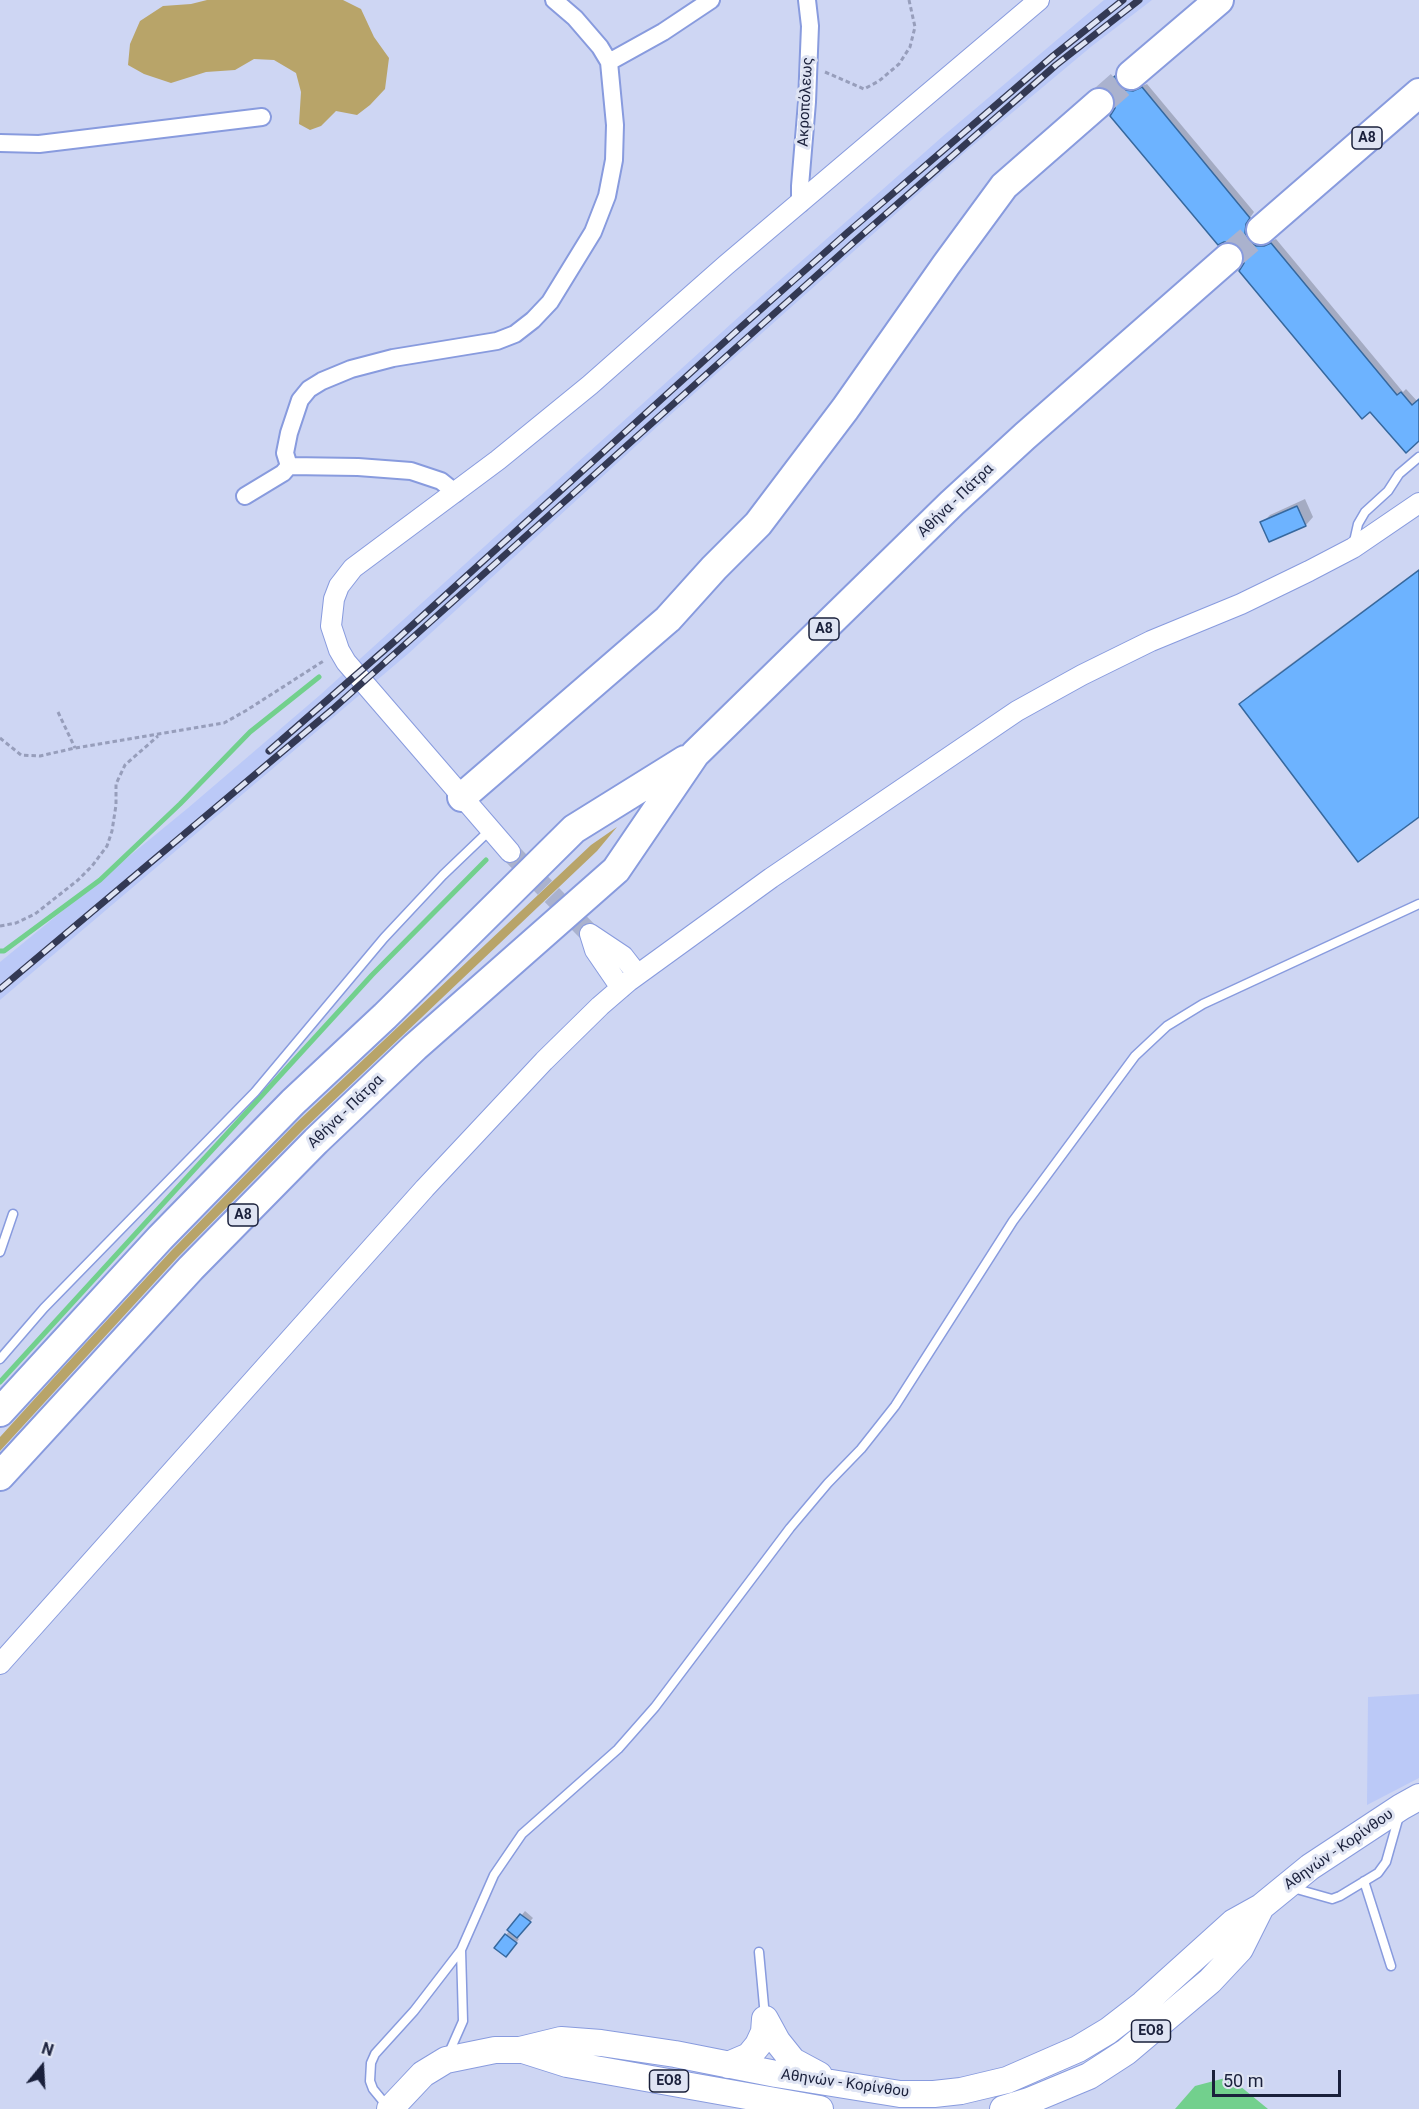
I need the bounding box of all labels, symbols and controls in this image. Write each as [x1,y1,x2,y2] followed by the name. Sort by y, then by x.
[795,57,817,147] street label: Ακροπόλεως
[1352,127,1382,149] road number: Α8
[914,460,998,542] street label: Αθήνα - Πάτρα
[809,618,839,640] road number: Α8
[304,1071,388,1153] street label: Αθήνα - Πάτρα
[228,1204,258,1226] road number: Α8
[1281,1806,1397,1894] street label: Αθηνών - Κορίνθου
[1132,2020,1170,2042] road number: ΕΟ8
[12,2037,72,2097] north arrow
[39,2039,56,2060] text: N
[1215,2058,1344,2096] scale bar
[780,2066,910,2102] street label: Αθηνών - Κορίνθου
[650,2070,688,2092] road number: ΕΟ8
[1223,2070,1263,2091] text: 50 m

